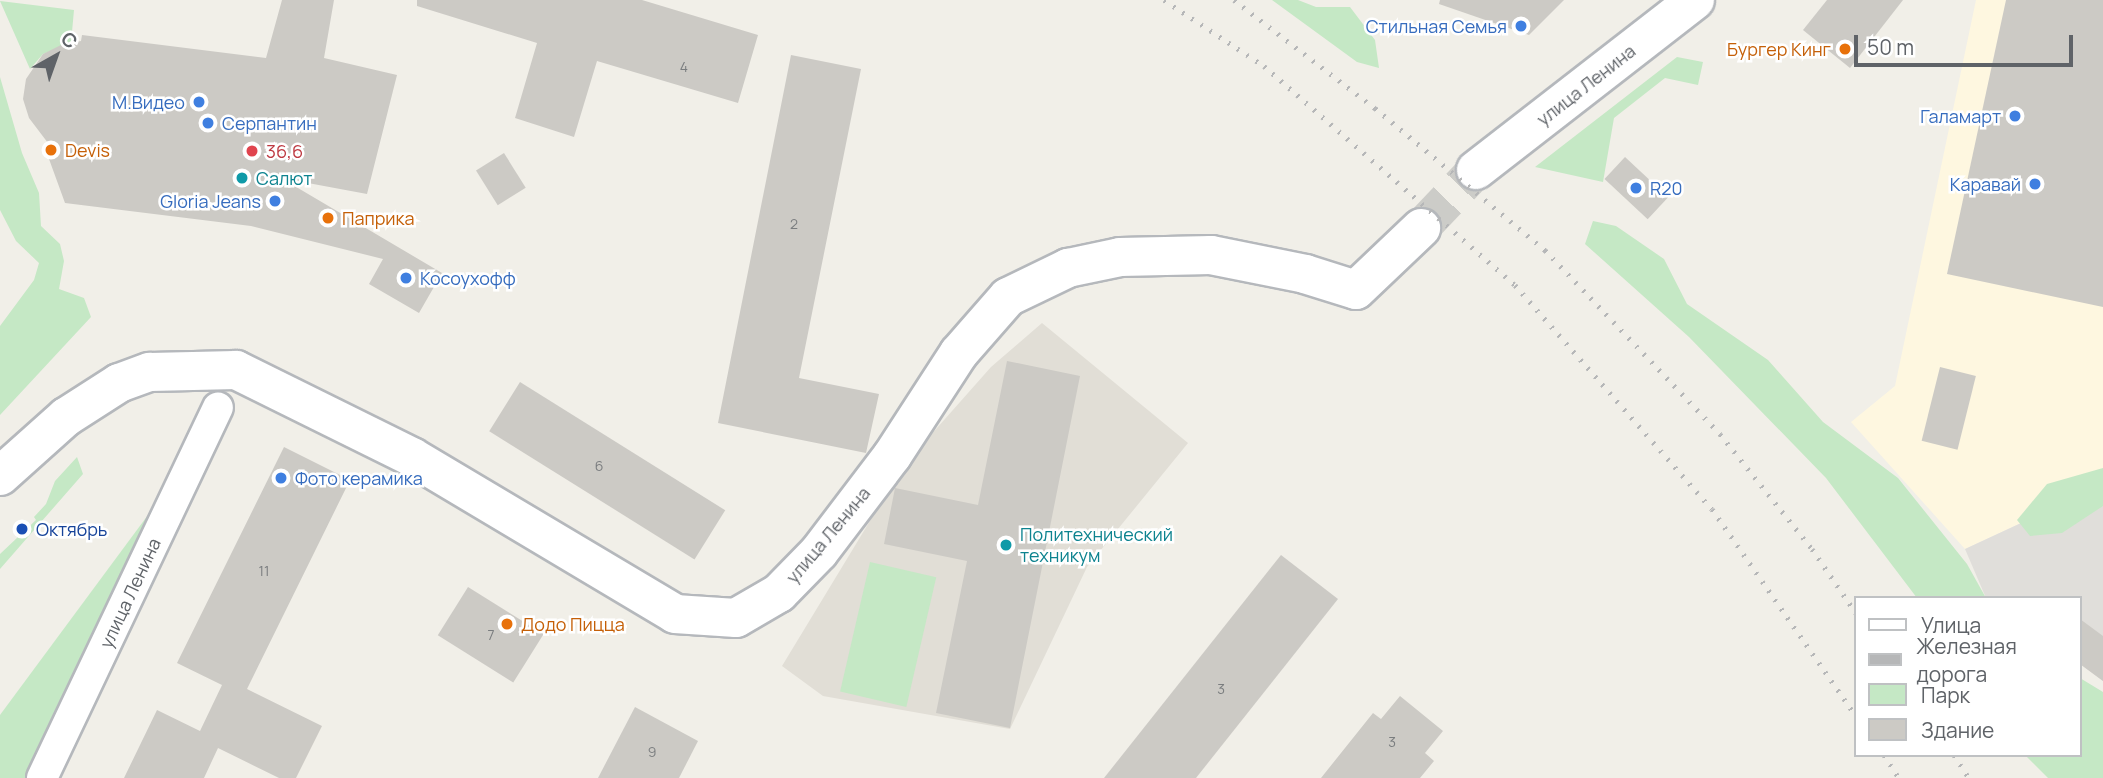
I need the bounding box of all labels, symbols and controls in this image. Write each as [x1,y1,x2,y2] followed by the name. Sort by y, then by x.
[1366,15,1507,37] place label: Стильная Семья
[1513,18,1529,34] marker: Стильная Семья
[21,21,91,91] north arrow
[1858,21,2077,65] scale bar
[56,25,83,54] text: С
[1867,33,1914,61] text: 50 m
[1727,38,1831,60] place label: Бургер Кинг
[1532,40,1640,130] street label: улица Ленина
[1837,41,1853,57] marker: Бургер Кинг
[680,59,688,75] house number: 4
[112,91,185,113] place label: М.Видео
[191,94,207,110] marker: М.Видео
[1920,105,2001,127] place label: Галамарт
[2007,108,2023,124] marker: Галамарт
[222,112,317,134] place label: Серпантин
[200,115,216,131] marker: Серпантин
[65,139,110,161] place label: Devis
[266,140,303,162] place label: 36,6
[43,142,59,158] marker: Devis
[244,143,260,159] marker: 36,6
[256,167,312,189] place label: Салют
[234,170,250,186] marker: Салют
[1950,173,2021,195] place label: Каравай
[2027,176,2043,192] marker: Каравай
[1650,177,1683,199] place label: R20
[1628,180,1644,196] marker: R20
[160,190,261,212] place label: Gloria Jeans
[267,193,283,209] marker: Gloria Jeans
[342,207,415,229] place label: Паприка
[320,210,336,226] marker: Паприка
[790,216,798,232] house number: 2
[420,267,516,289] place label: Косоухофф
[398,270,414,286] marker: Косоухофф
[595,458,603,474] house number: 6
[295,467,423,489] place label: Фото керамика
[273,470,289,486] marker: Фото керамика
[781,482,875,588] street label: улица Ленина
[36,518,107,540] place label: Октябрь
[14,521,30,537] marker: Октябрь
[1020,524,1173,566] place label: Политехнический техникум
[95,534,165,652] street label: улица Ленина
[998,537,1014,553] marker: Политехнический техникум
[259,563,269,579] house number: 11
[1854,596,2082,757] legend
[1921,611,1981,639] text: Улица
[521,613,625,635] place label: Додо Пицца
[499,616,515,632] marker: Додо Пицца
[487,627,495,643] house number: 7
[1916,632,2017,688] text: Железная дорога
[1217,681,1225,697] house number: 3
[1921,681,1970,709] text: Парк
[1921,716,1994,744] text: Здание
[1388,734,1396,750] house number: 3
[648,744,656,760] house number: 9

